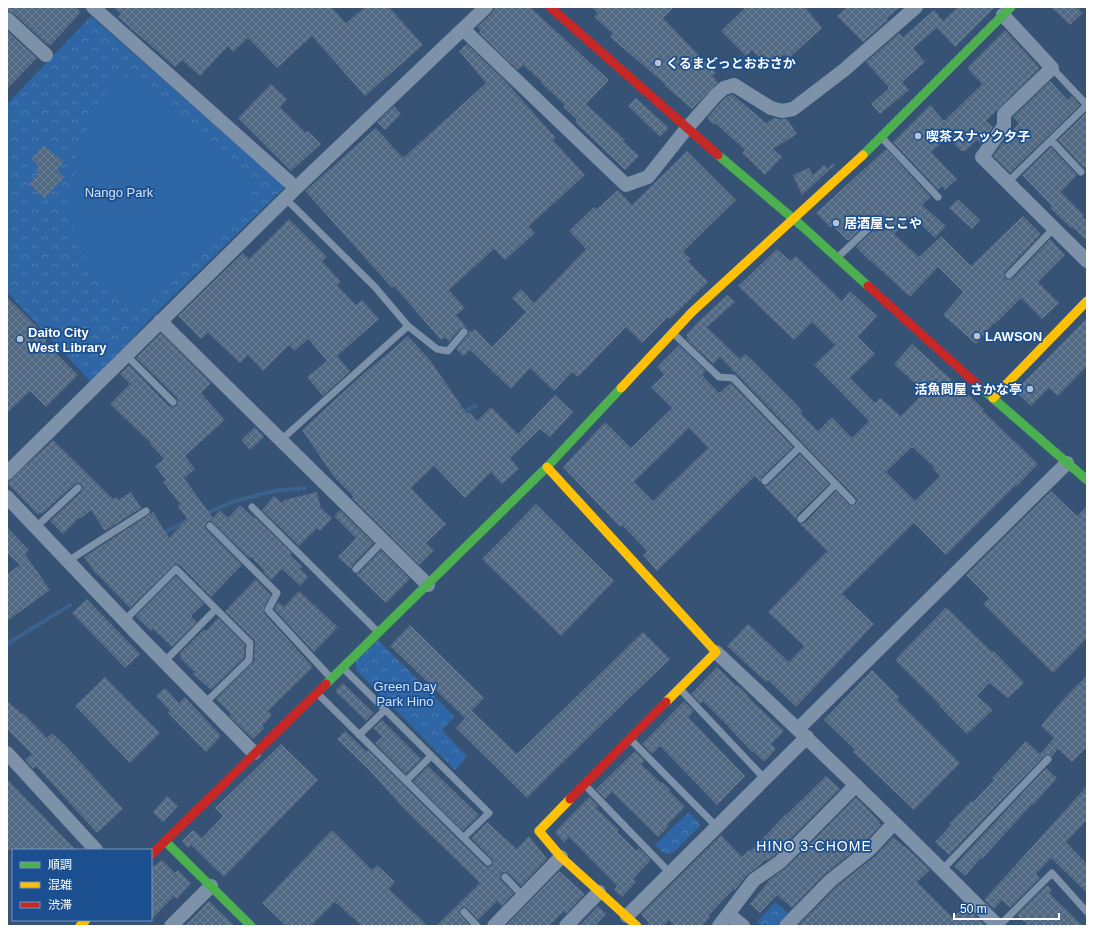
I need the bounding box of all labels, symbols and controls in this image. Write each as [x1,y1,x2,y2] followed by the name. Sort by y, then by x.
[666,56,796,71] place label: くるまどっとおおさか
[653,58,663,68] marker: くるまどっとおおさか
[926,129,1030,144] place label: 喫茶スナック夕子
[913,131,923,141] marker: 喫茶スナック夕子
[85,185,154,200] park label: Nango Park
[844,216,922,231] place label: 居酒屋ここや
[831,218,841,228] marker: 居酒屋ここや
[28,325,107,355] place label: Daito City West Library
[985,329,1042,344] place label: LAWSON
[972,331,982,341] marker: LAWSON
[15,334,25,344] marker: Daito City West Library
[914,382,1022,397] place label: 活魚問屋 さかな亭
[1025,384,1035,394] marker: 活魚問屋 さかな亭
[374,679,437,709] park label: Green Day Park Hino
[756,838,872,854] district label: HINO 3-CHOME
[12,849,152,921] legend
[48,858,72,872] text: 順調
[48,878,72,892] text: 混雑
[954,895,1059,921] scale bar
[48,898,72,912] text: 渋滞
[960,902,987,916] text: 50 m

